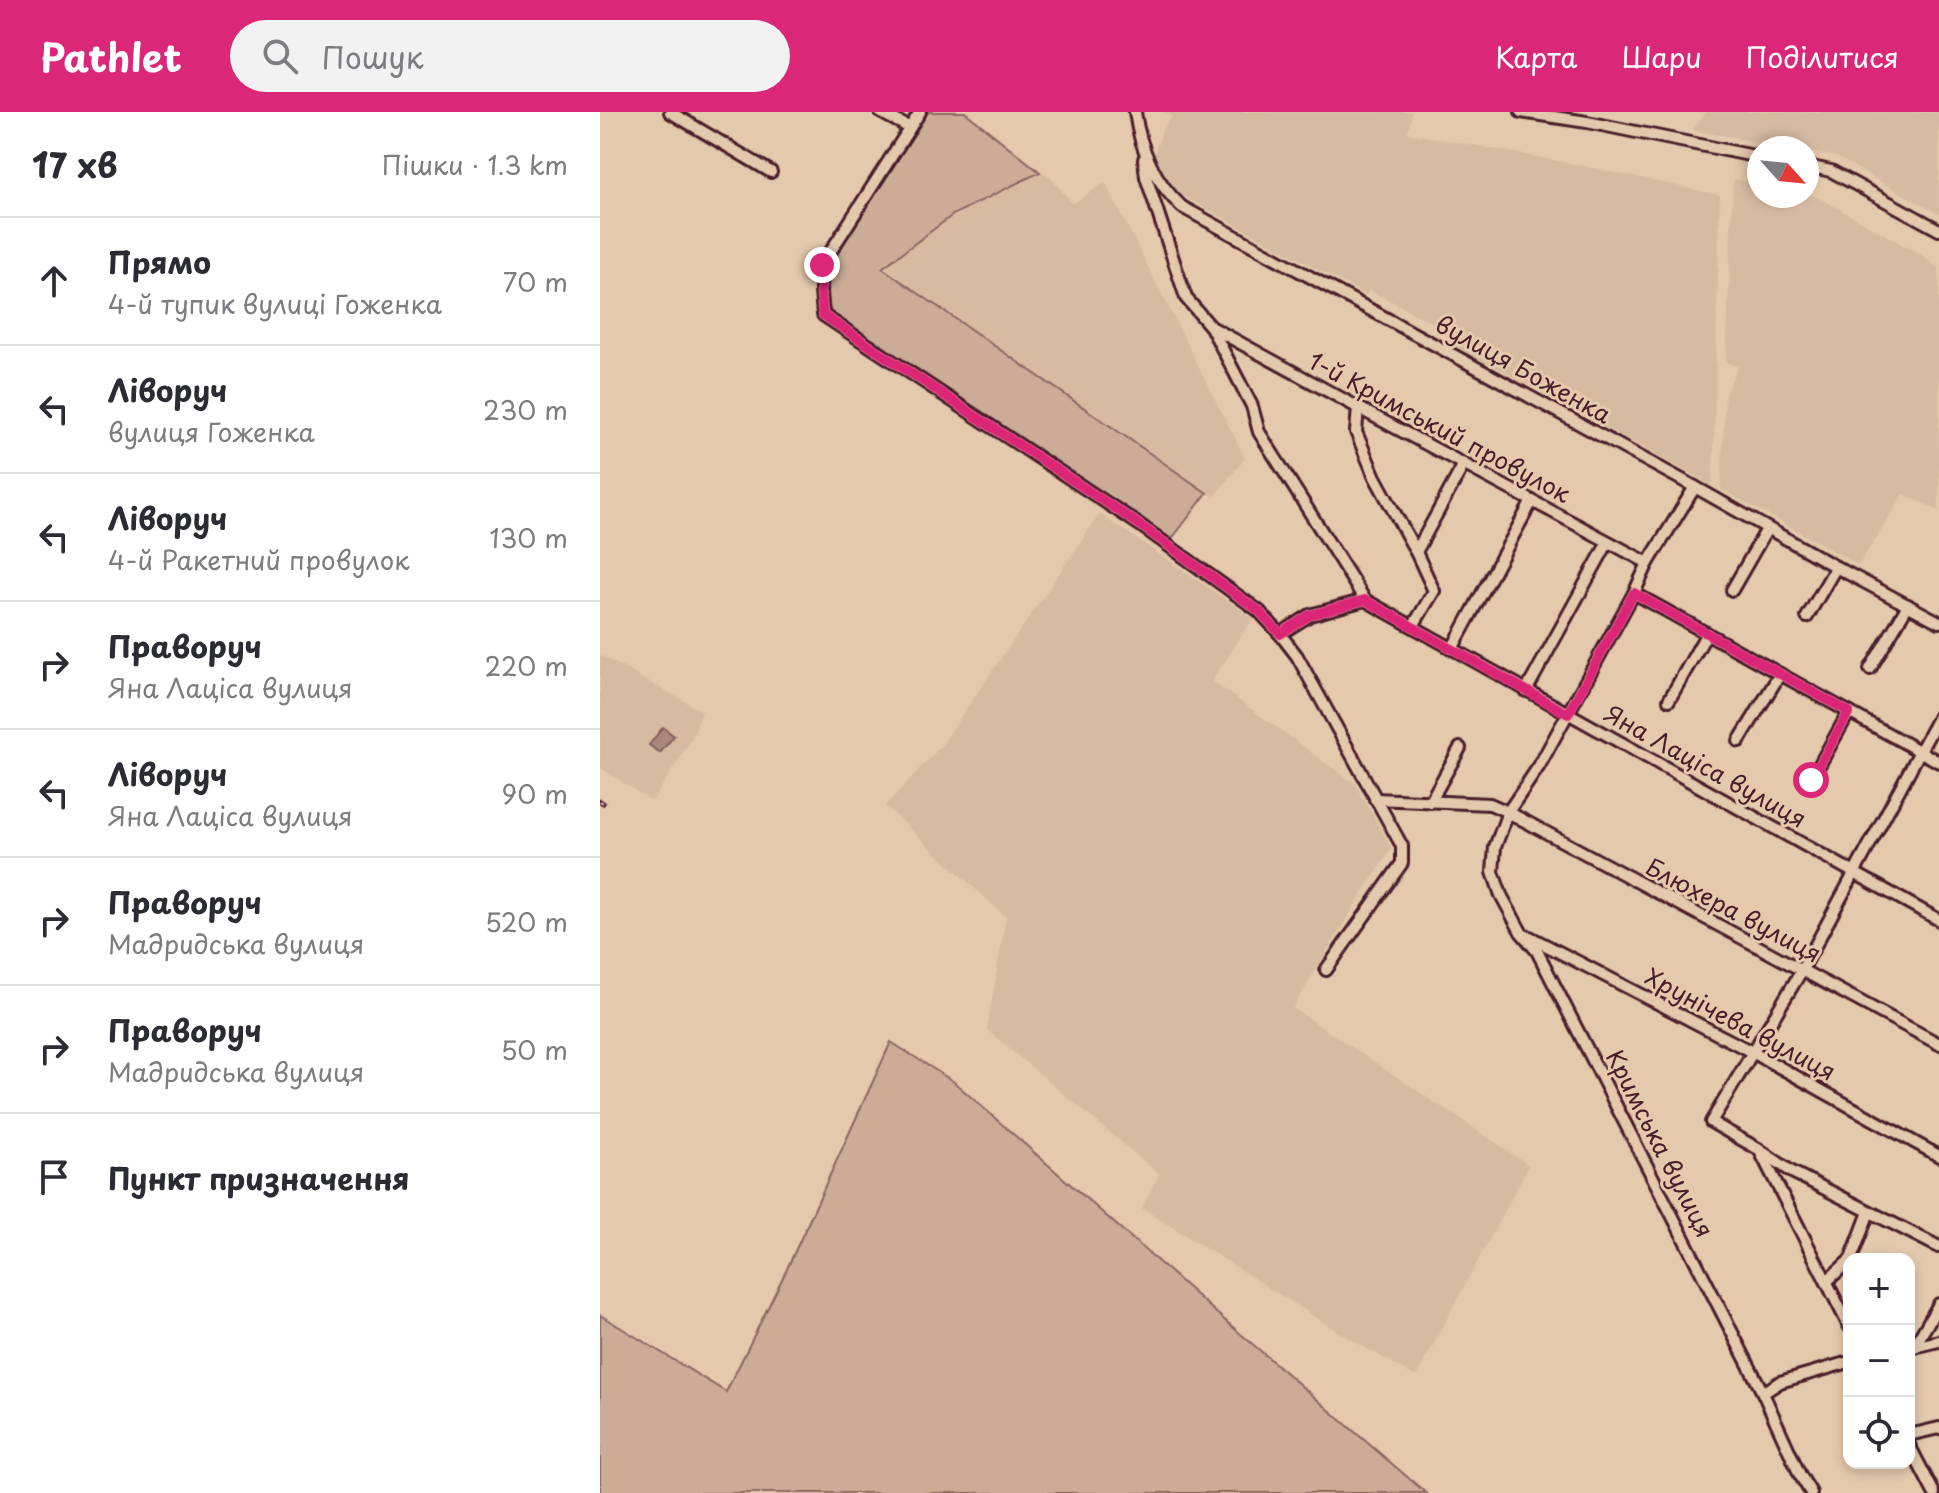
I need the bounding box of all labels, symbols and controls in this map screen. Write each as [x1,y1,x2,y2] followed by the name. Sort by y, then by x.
[230,20,790,92] search box
[40,28,182,85] text: Pathlet
[258,34,302,78] icon: search
[322,34,424,79] text: Пошук
[1495,35,1577,78] text: Карта
[1621,35,1702,78] text: Шари
[1746,35,1899,78] text: Поділитися
[1747,136,1819,208] north arrow
[32,138,118,190] text: 17 хв
[382,145,568,184] text: Пішки · 1.3 km
[108,239,211,284] text: Прямо
[804,247,840,283] route end
[32,259,76,303] icon: ahead
[503,262,568,301] text: 70 m
[108,284,442,323] text: 4-й тупик вулиці Гоженка
[1429,305,1619,432] street label: вулиця Боженка
[1302,342,1578,511] street label: 1-й Кримський провулок
[108,367,227,412] text: Ліворуч
[32,387,76,431] icon: left
[483,390,568,429] text: 230 m
[108,412,315,451] text: вулиця Гоженка
[108,495,227,540] text: Ліворуч
[32,515,76,559] icon: left
[489,518,568,557] text: 130 m
[108,540,410,579] text: 4-й Ракетний провулок
[108,623,262,668] text: Праворуч
[32,643,76,687] icon: right
[484,646,568,685] text: 220 m
[108,668,353,707] text: Яна Лаціса вулиця
[1598,695,1813,836] street label: Яна Лаціса вулиця
[108,751,227,796] text: Ліворуч
[1793,762,1829,798] route start
[32,771,76,815] icon: left
[501,774,568,813] text: 90 m
[108,796,353,835] text: Яна Лаціса вулиця
[1640,848,1828,971] street label: Блюхера вулиця
[108,879,262,924] text: Праворуч
[32,899,76,943] icon: right
[485,902,568,941] text: 520 m
[108,924,364,963] text: Мадридська вулиця
[1639,958,1843,1089] street label: Хрунічева вулиця
[108,1007,262,1052] text: Праворуч
[32,1027,76,1071] icon: right
[501,1030,568,1069] text: 50 m
[1598,1043,1724,1243] street label: Кримська вулиця
[108,1052,364,1091] text: Мадридська вулиця
[32,1155,76,1199] icon: arrive
[108,1155,409,1200] text: Пункт призначення
[1843,1253,1915,1469] map controls
[1843,1253,1915,1325] button: +
[1843,1325,1915,1397] button: −
[1843,1397,1915,1469] button: locate

